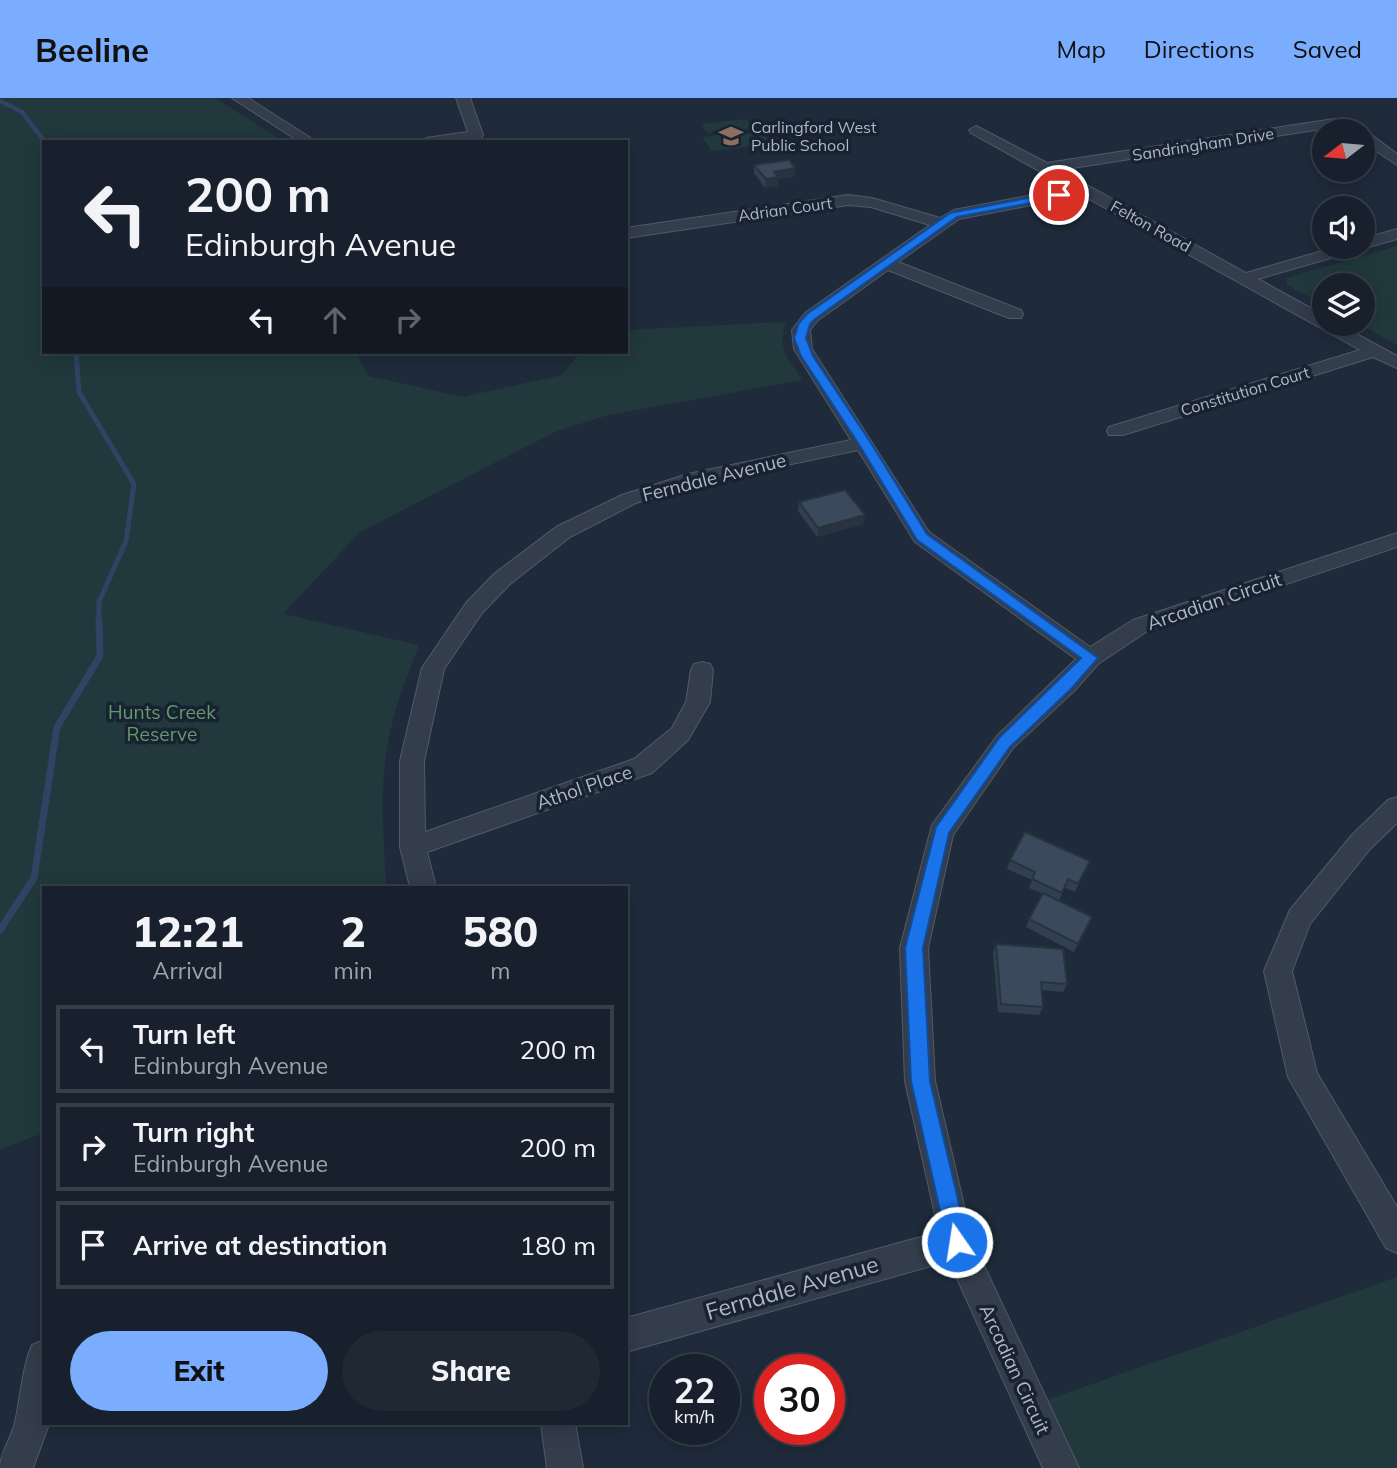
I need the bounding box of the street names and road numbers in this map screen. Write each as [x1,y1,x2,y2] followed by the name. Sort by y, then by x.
[1131,123,1275,165] street label: Sandringham Drive
[737,192,834,225] street label: Adrian Court
[1107,196,1195,256] street label: Felton Road
[1178,362,1312,420] street label: Constitution Court
[640,448,788,506] street label: Ferndale Avenue
[1144,567,1285,635] street label: Arcadian Circuit
[533,759,635,815] street label: Athol Place
[702,1249,882,1326] street label: Ferndale Avenue
[974,1300,1056,1438] street label: Arcadian Circuit

